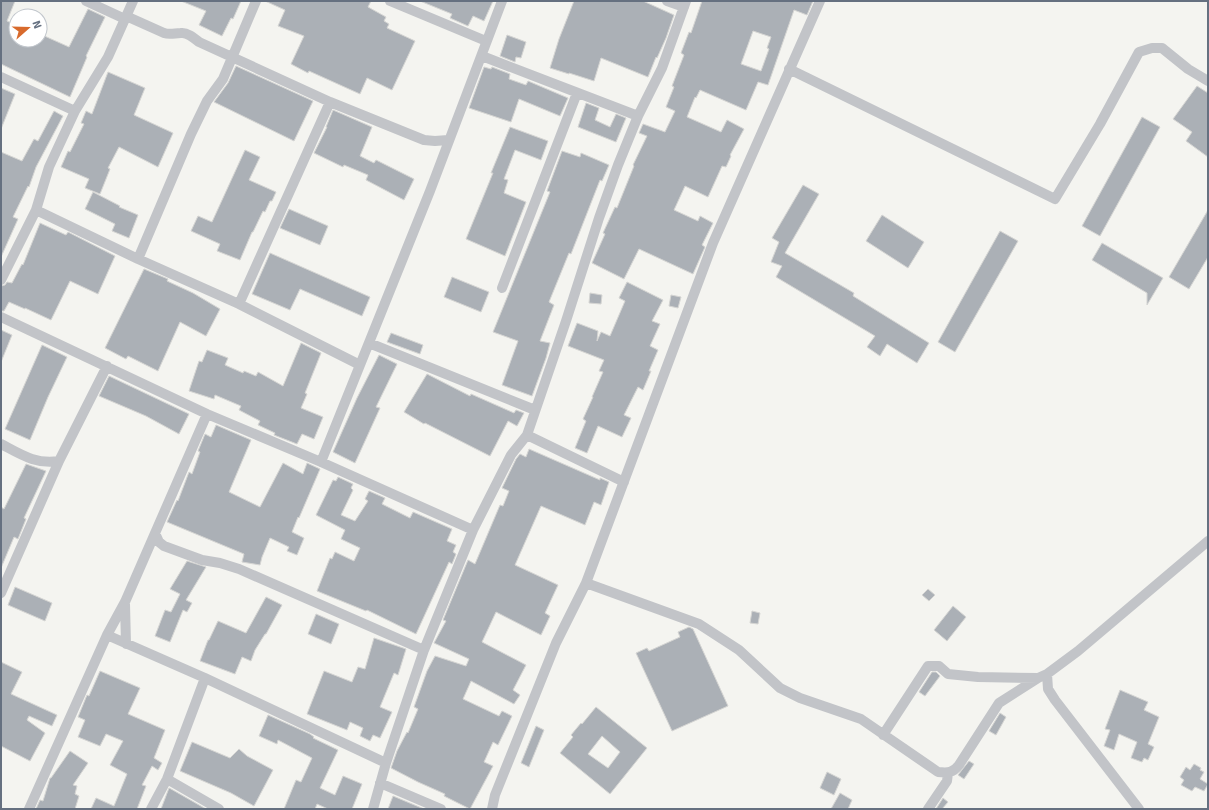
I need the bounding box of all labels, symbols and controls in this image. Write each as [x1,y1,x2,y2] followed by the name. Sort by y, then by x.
[8,8,48,48] north arrow
[30,19,44,31] text: N

